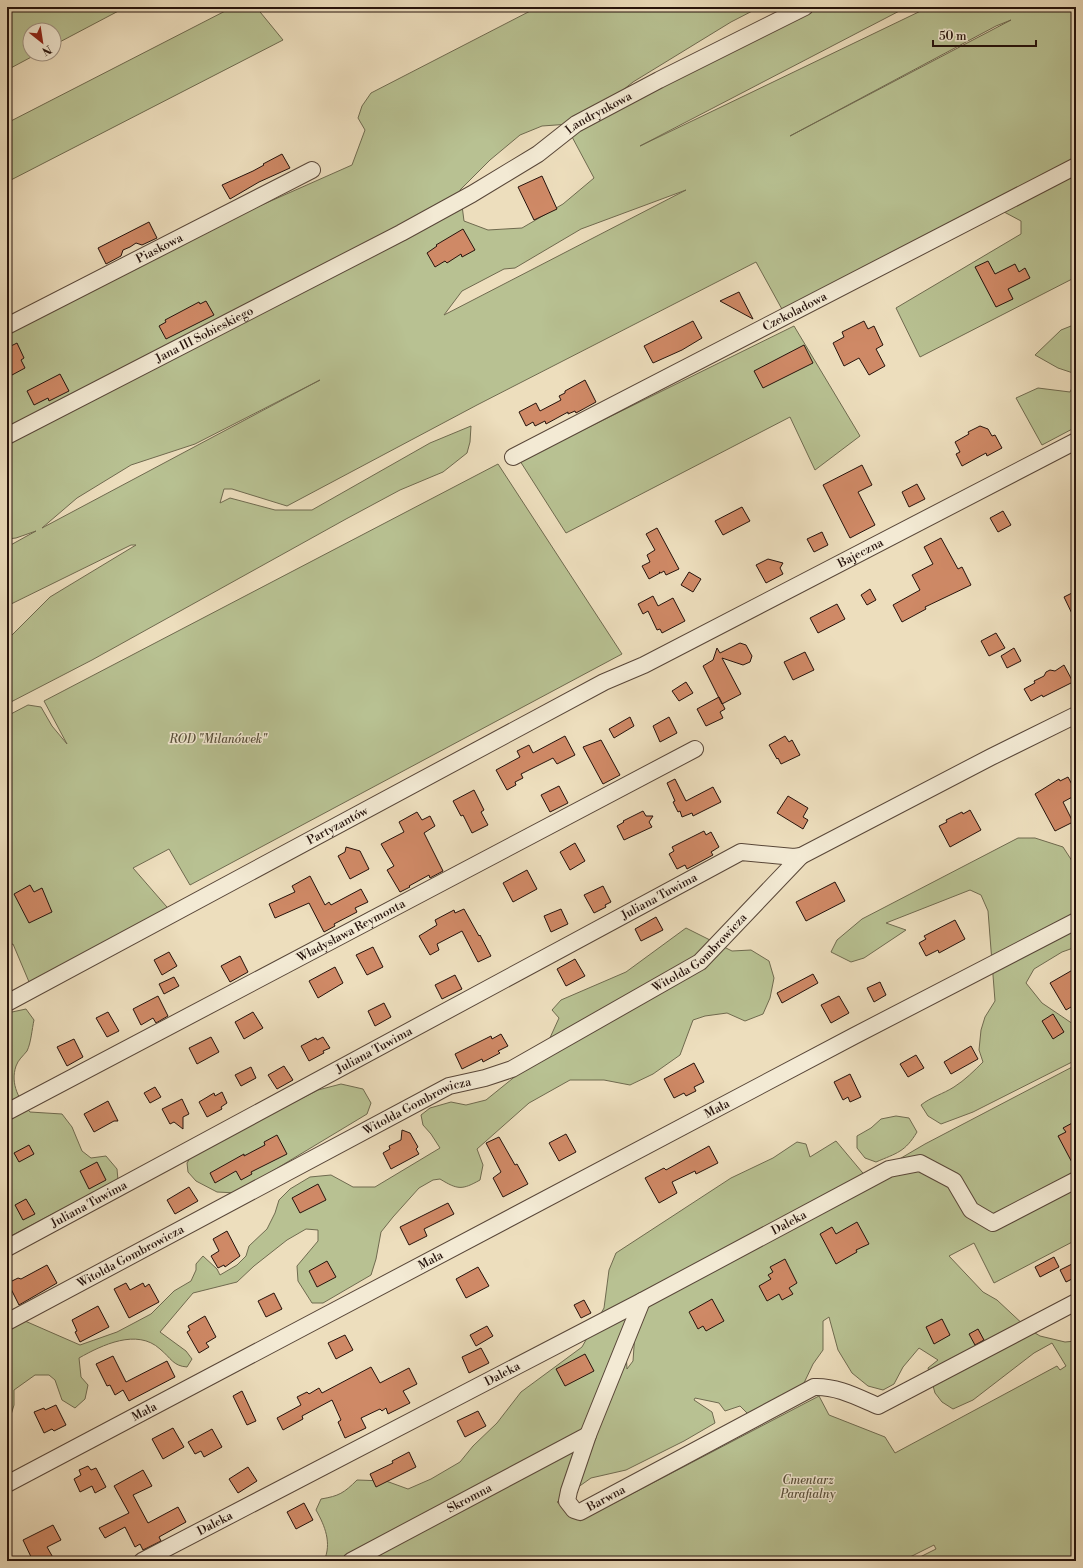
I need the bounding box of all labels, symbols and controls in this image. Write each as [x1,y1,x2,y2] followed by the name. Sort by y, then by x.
[22,22,62,62] north arrow
[933,22,1036,48] scale bar
[939,29,967,44] text: 50 m
[39,42,54,58] text: N
[562,88,635,138] street label: Landrynkowa
[134,230,186,267] street label: Piaskowa
[760,289,830,335] street label: Czekoladowa
[152,303,256,367] street label: Jana III Sobieskiego
[834,535,887,572] street label: Bajeczna
[168,732,268,747] park label: ROD "Milanówek"
[304,803,371,848] street label: Partyzantów
[618,870,701,924] street label: Juliana Tuwima
[294,896,409,966] street label: Władysława Reymonta
[649,910,751,996] street label: Witolda Gombrowicza
[333,1023,416,1078] street label: Juliana Tuwima
[360,1074,473,1139] street label: Witolda Gombrowicza
[702,1096,733,1122] street label: Mała
[48,1177,131,1231] street label: Juliana Tuwima
[769,1207,810,1239] street label: Daleka
[74,1221,187,1292] street label: Witolda Gombrowicza
[416,1247,447,1273] street label: Mała
[482,1358,523,1390] street label: Daleka
[129,1399,160,1425] street label: Mała
[779,1473,836,1502] park label: Cmentarz Parafialny
[445,1480,495,1517] street label: Skromna
[583,1482,629,1515] street label: Barwna
[195,1508,236,1539] street label: Daleka

